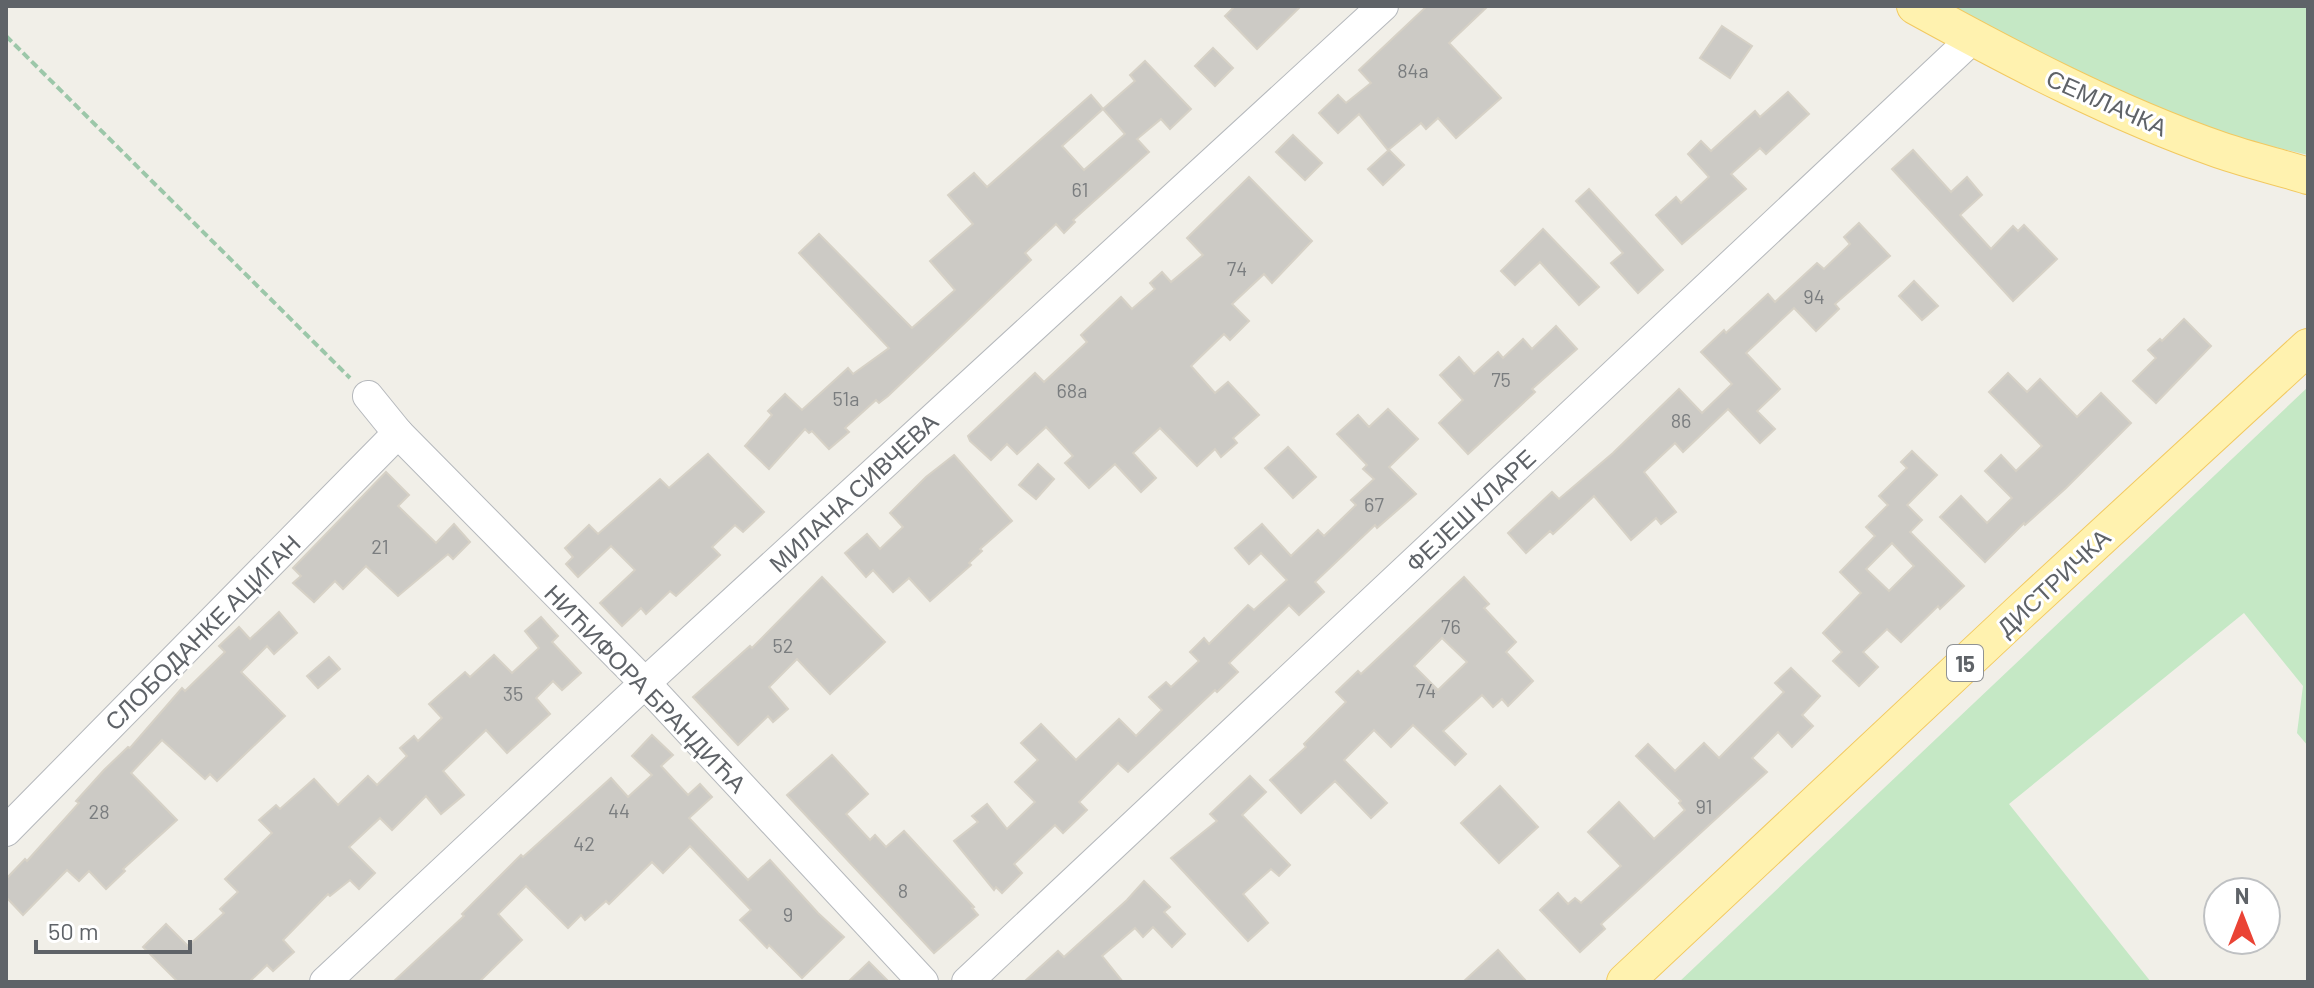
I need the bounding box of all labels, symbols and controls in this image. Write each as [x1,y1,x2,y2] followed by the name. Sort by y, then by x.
[1397,58,1429,82] house number: 84a
[2042,62,2172,142] street label: СЕМЛАЧКА
[1072,177,1088,201] house number: 61
[1227,256,1247,280] house number: 74
[1803,284,1825,308] house number: 94
[1491,367,1511,391] house number: 75
[1057,378,1087,402] house number: 68a
[833,386,859,410] house number: 51a
[763,406,943,578] street label: МИЛАНА СИВЧЕВА
[1671,408,1691,432] house number: 86
[1399,443,1541,577] street label: ФЕЈЕШ КЛАРЕ
[1364,492,1384,516] house number: 67
[1990,522,2116,642] street label: ДИСТРИЧКА
[98,528,306,736] street label: СЛОБОДАНКЕ АЦИГАН
[371,534,389,558] house number: 21
[539,578,753,798] street label: НИЋИФОРА БРАНДИЋА
[1441,614,1461,638] house number: 76
[773,633,794,657] house number: 52
[1947,645,1983,681] road number: 15
[1416,678,1436,702] house number: 74
[503,681,523,705] house number: 35
[1695,794,1713,818] house number: 91
[608,798,630,822] house number: 44
[88,799,110,823] house number: 28
[573,831,595,855] house number: 42
[2202,876,2282,956] north arrow
[898,878,908,902] house number: 8
[2235,882,2249,908] text: N
[783,902,793,926] house number: 9
[36,904,190,954] scale bar
[48,916,99,945] text: 50 m

